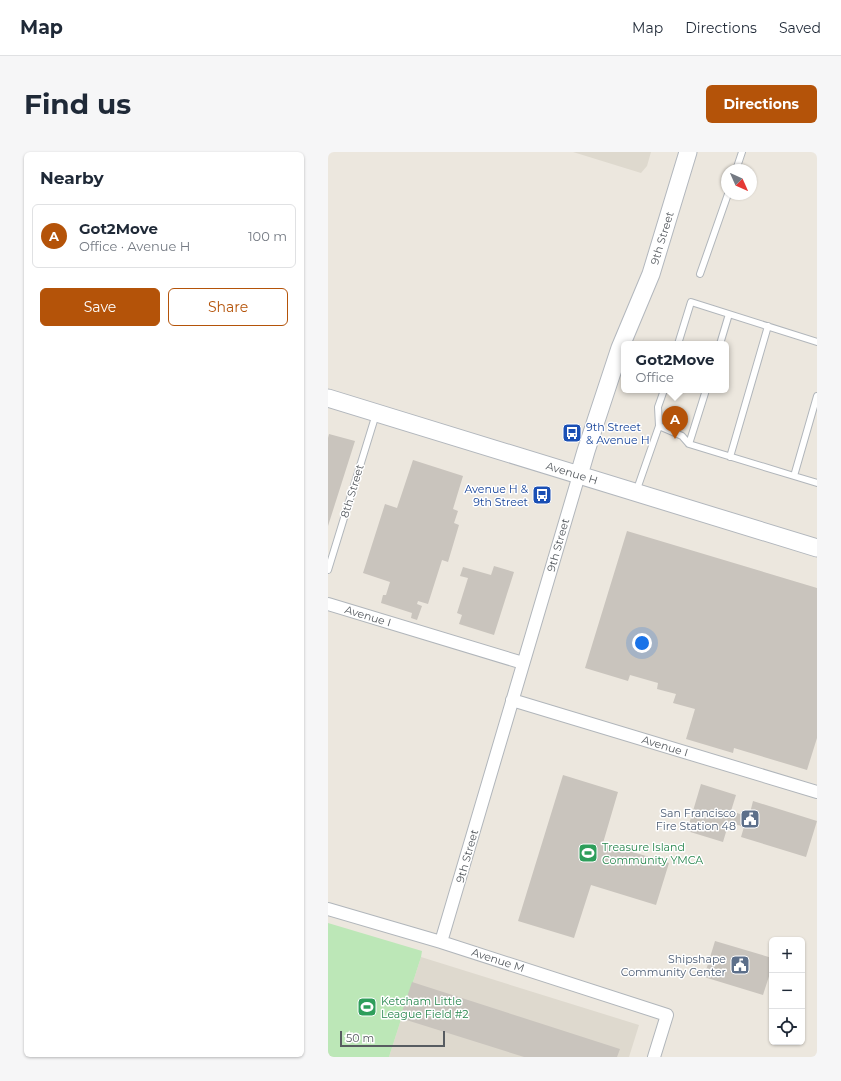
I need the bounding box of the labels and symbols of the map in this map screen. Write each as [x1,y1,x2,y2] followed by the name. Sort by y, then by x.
[721,164,757,200] north arrow
[647,209,677,266] street label: 9th Street
[662,406,688,439] pin: A
[586,420,650,447] place label: 9th Street & Avenue H
[561,422,583,444] bus stop icon: 9th Street & Avenue H
[544,459,600,487] street label: Avenue H
[337,462,367,519] street label: 8th Street
[464,482,529,509] place label: Avenue H & 9th Street
[531,484,553,506] bus stop icon: Avenue H & 9th Street
[544,516,572,573] street label: 9th Street
[343,602,393,630] street label: Avenue I
[632,633,652,653] your location
[640,732,690,760] street label: Avenue I
[656,806,736,833] place label: San Francisco Fire Station 48
[739,808,761,830] public building icon: San Francisco Fire Station 48
[453,827,481,884] street label: 9th Street
[602,840,703,867] place label: Treasure Island Community YMCA
[577,842,599,864] sports icon: Treasure Island Community YMCA
[470,945,526,975] street label: Avenue M
[621,952,726,979] place label: Shipshape Community Center
[729,954,751,976] public building icon: Shipshape Community Center
[381,994,469,1021] place label: Ketcham Little League Field #2
[356,996,378,1018] sports icon: Ketcham Little League Field #2
[340,1029,445,1048] scale bar

